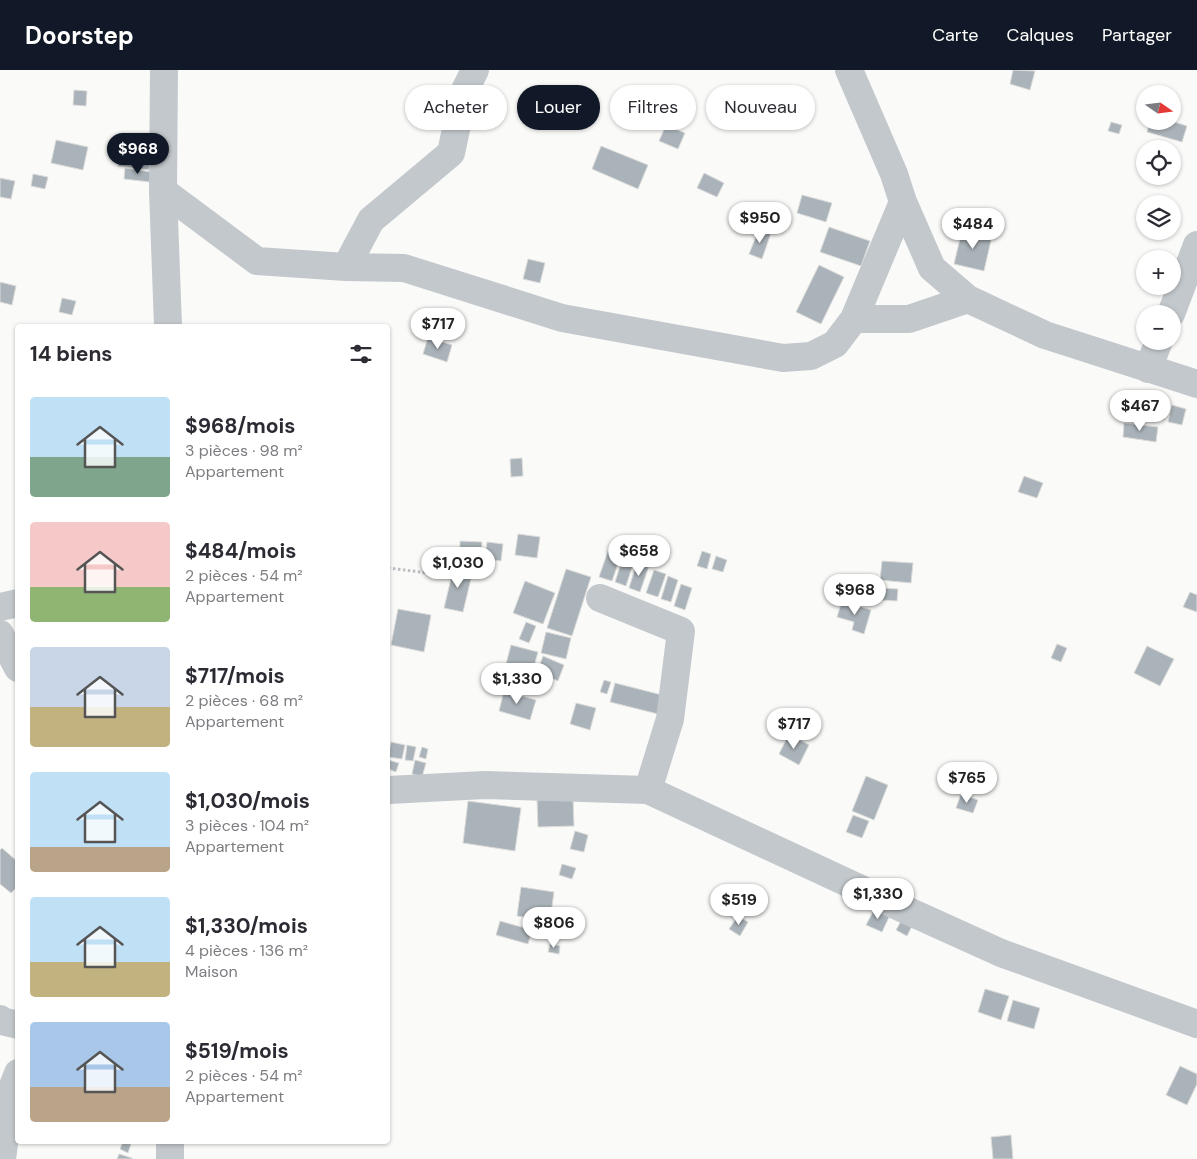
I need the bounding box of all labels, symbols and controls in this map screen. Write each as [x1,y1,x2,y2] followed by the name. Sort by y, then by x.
[25,20,134,51] text: Doorstep
[932,23,979,47] text: Carte
[1007,23,1074,47] text: Calques
[1102,23,1172,47] text: Partager
[405,85,507,130] chip: Acheter
[517,85,600,130] chip: Louer
[610,85,696,130] chip: Filtres
[706,85,815,130] chip: Nouveau
[1136,85,1181,130] north arrow
[1136,85,1181,350] map controls
[108,132,168,175] pin: $968
[118,138,158,159] text: $968
[1136,140,1181,185] button: locate
[1136,195,1181,240] button: layers
[730,202,790,244] pin: $950
[739,207,781,228] text: $950
[943,208,1003,250] pin: $484
[953,213,993,234] text: $484
[1136,250,1181,295] button: +
[1136,305,1181,350] button: −
[408,308,468,350] pin: $717
[422,313,454,334] text: $717
[30,340,113,368] text: 14 biens
[347,340,375,368] icon: filters
[1110,390,1170,432] pin: $467
[1121,395,1159,416] text: $467
[185,412,295,440] text: $968/mois
[70,417,130,477] icon: home
[185,440,303,461] text: 3 pièces · 98 m²
[185,461,284,482] text: Appartement
[609,534,669,577] pin: $658
[185,537,296,565] text: $484/mois
[619,540,659,561] text: $658
[70,542,130,602] icon: home
[417,546,499,589] pin: $1,030
[432,552,484,573] text: $1,030
[185,565,303,586] text: 2 pièces · 54 m²
[825,574,885,616] pin: $968
[835,579,875,600] text: $968
[185,586,284,607] text: Appartement
[185,662,285,690] text: $717/mois
[476,662,558,705] pin: $1,330
[70,667,130,727] icon: home
[492,668,542,689] text: $1,330
[185,690,303,711] text: 2 pièces · 68 m²
[764,708,824,750] pin: $717
[185,711,284,732] text: Appartement
[778,713,810,734] text: $717
[937,762,997,804] pin: $765
[948,767,986,788] text: $765
[185,787,310,815] text: $1,030/mois
[70,792,130,852] icon: home
[185,815,309,836] text: 3 pièces · 104 m²
[185,836,284,857] text: Appartement
[837,878,919,920] pin: $1,330
[853,883,903,904] text: $1,330
[709,884,769,926] pin: $519
[721,889,757,910] text: $519
[524,906,584,949] pin: $806
[185,912,308,940] text: $1,330/mois
[533,912,575,933] text: $806
[70,917,130,977] icon: home
[185,940,308,961] text: 4 pièces · 136 m²
[185,961,238,982] text: Maison
[185,1037,289,1065] text: $519/mois
[70,1042,130,1102] icon: home
[185,1065,303,1086] text: 2 pièces · 54 m²
[185,1086,284,1107] text: Appartement

